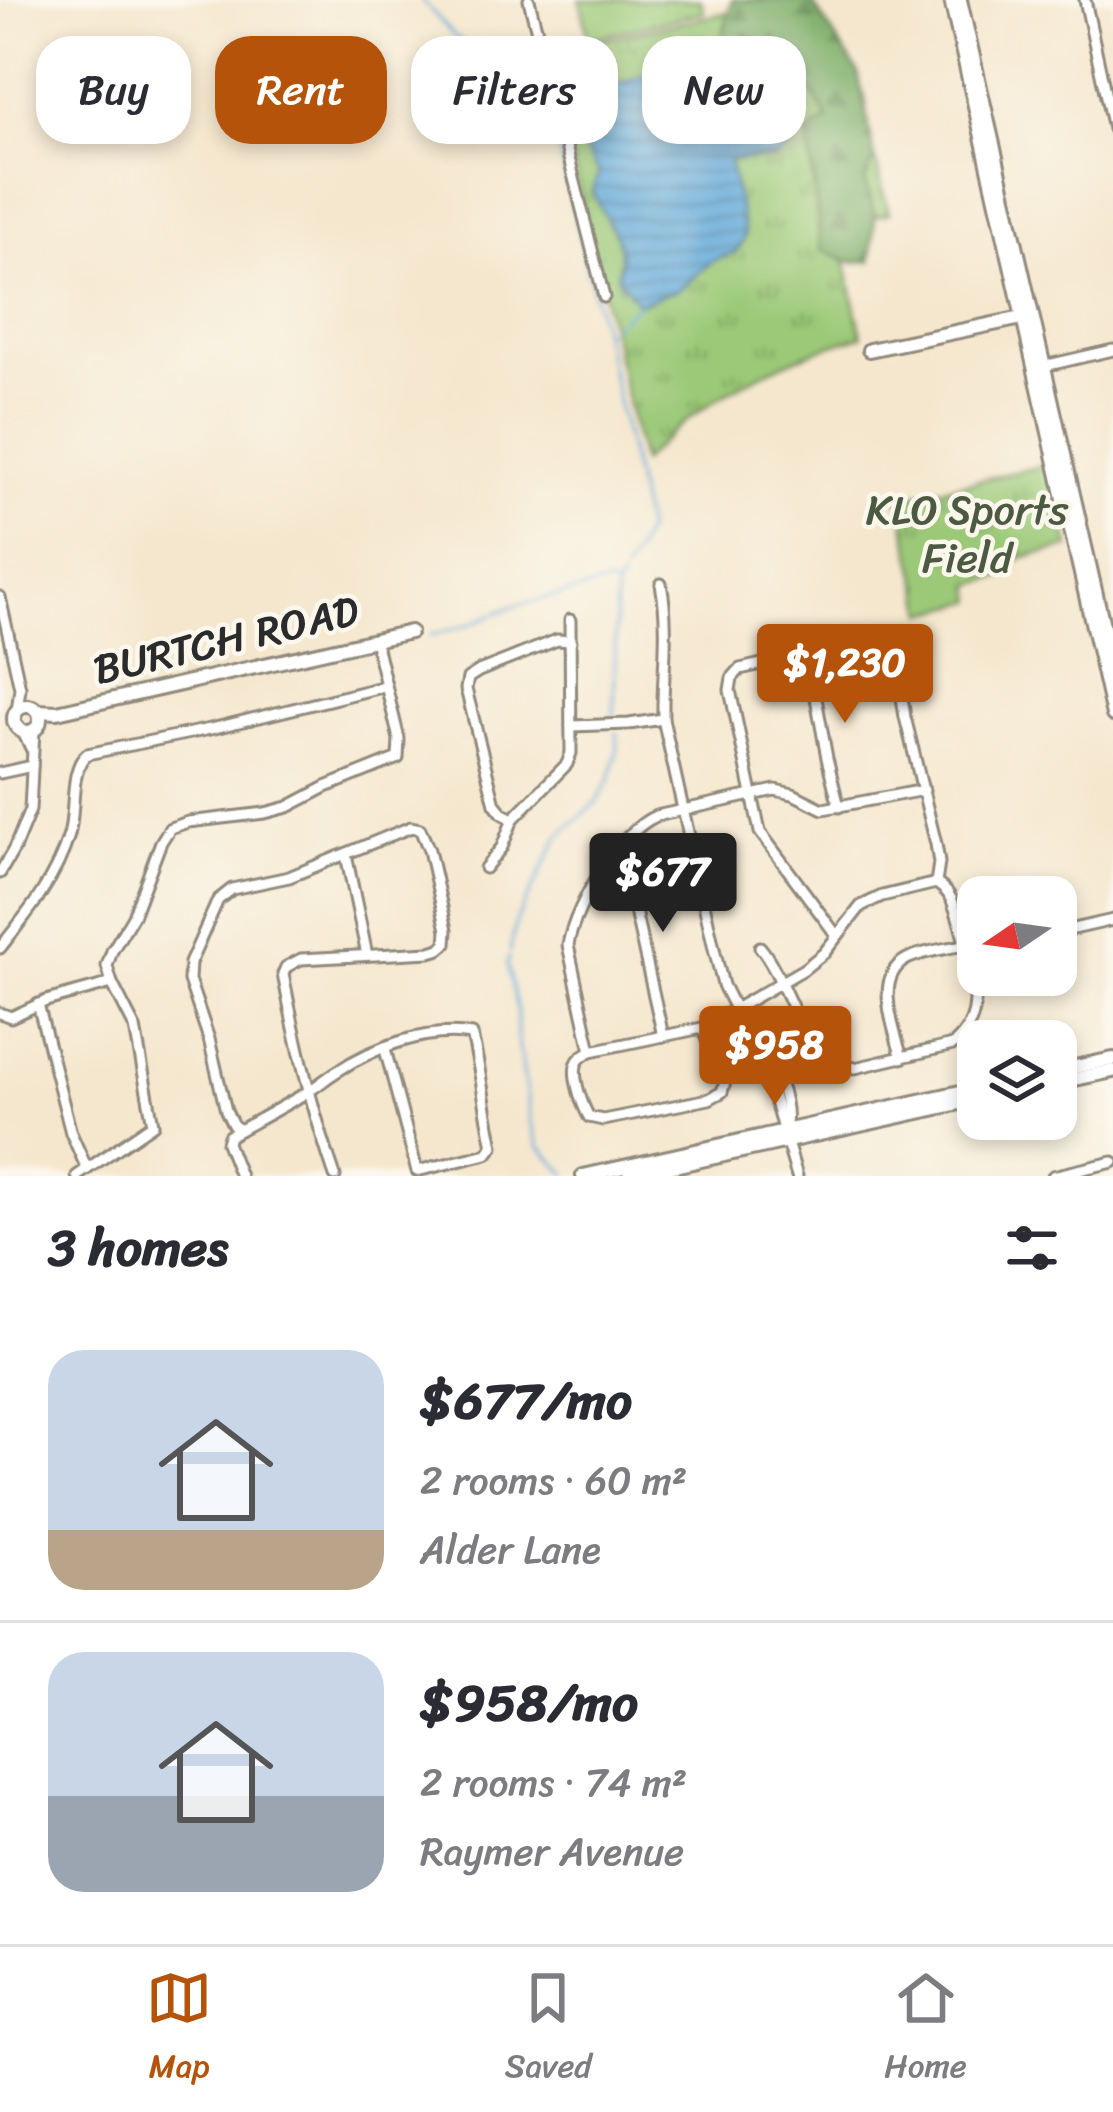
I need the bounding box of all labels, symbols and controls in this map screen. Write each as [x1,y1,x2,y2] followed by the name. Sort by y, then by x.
[36,36,191,144] chip: Buy
[215,36,387,144] chip: Rent
[411,36,618,144] chip: Filters
[642,36,806,144] chip: New
[866,473,1069,595] park label: KLO Sports Field
[86,574,366,706] street label: BURTCH ROAD
[747,624,943,726] pin: $1,230
[784,628,906,697] text: $1,230
[592,833,734,935] pin: $677
[617,837,709,906] text: $677
[957,876,1077,996] north arrow
[957,876,1077,1140] map controls
[704,1006,846,1108] pin: $958
[726,1010,824,1079] text: $958
[957,1020,1077,1140] button: layers
[48,1203,228,1293] text: 3 homes
[999,1215,1065,1281] icon: filters
[420,1356,632,1446] text: $677/mo
[144,1398,288,1542] icon: home
[420,1446,687,1515] text: 2 rooms · 60 m²
[420,1515,601,1584] text: Alder Lane
[420,1658,638,1748] text: $958/mo
[144,1700,288,1844] icon: home
[420,1748,687,1817] text: 2 rooms · 74 m²
[420,1817,684,1886] text: Raymer Avenue
[146,1965,212,2095] tab: Map
[505,1965,592,2095] tab: Saved
[884,1965,967,2095] tab: Home

